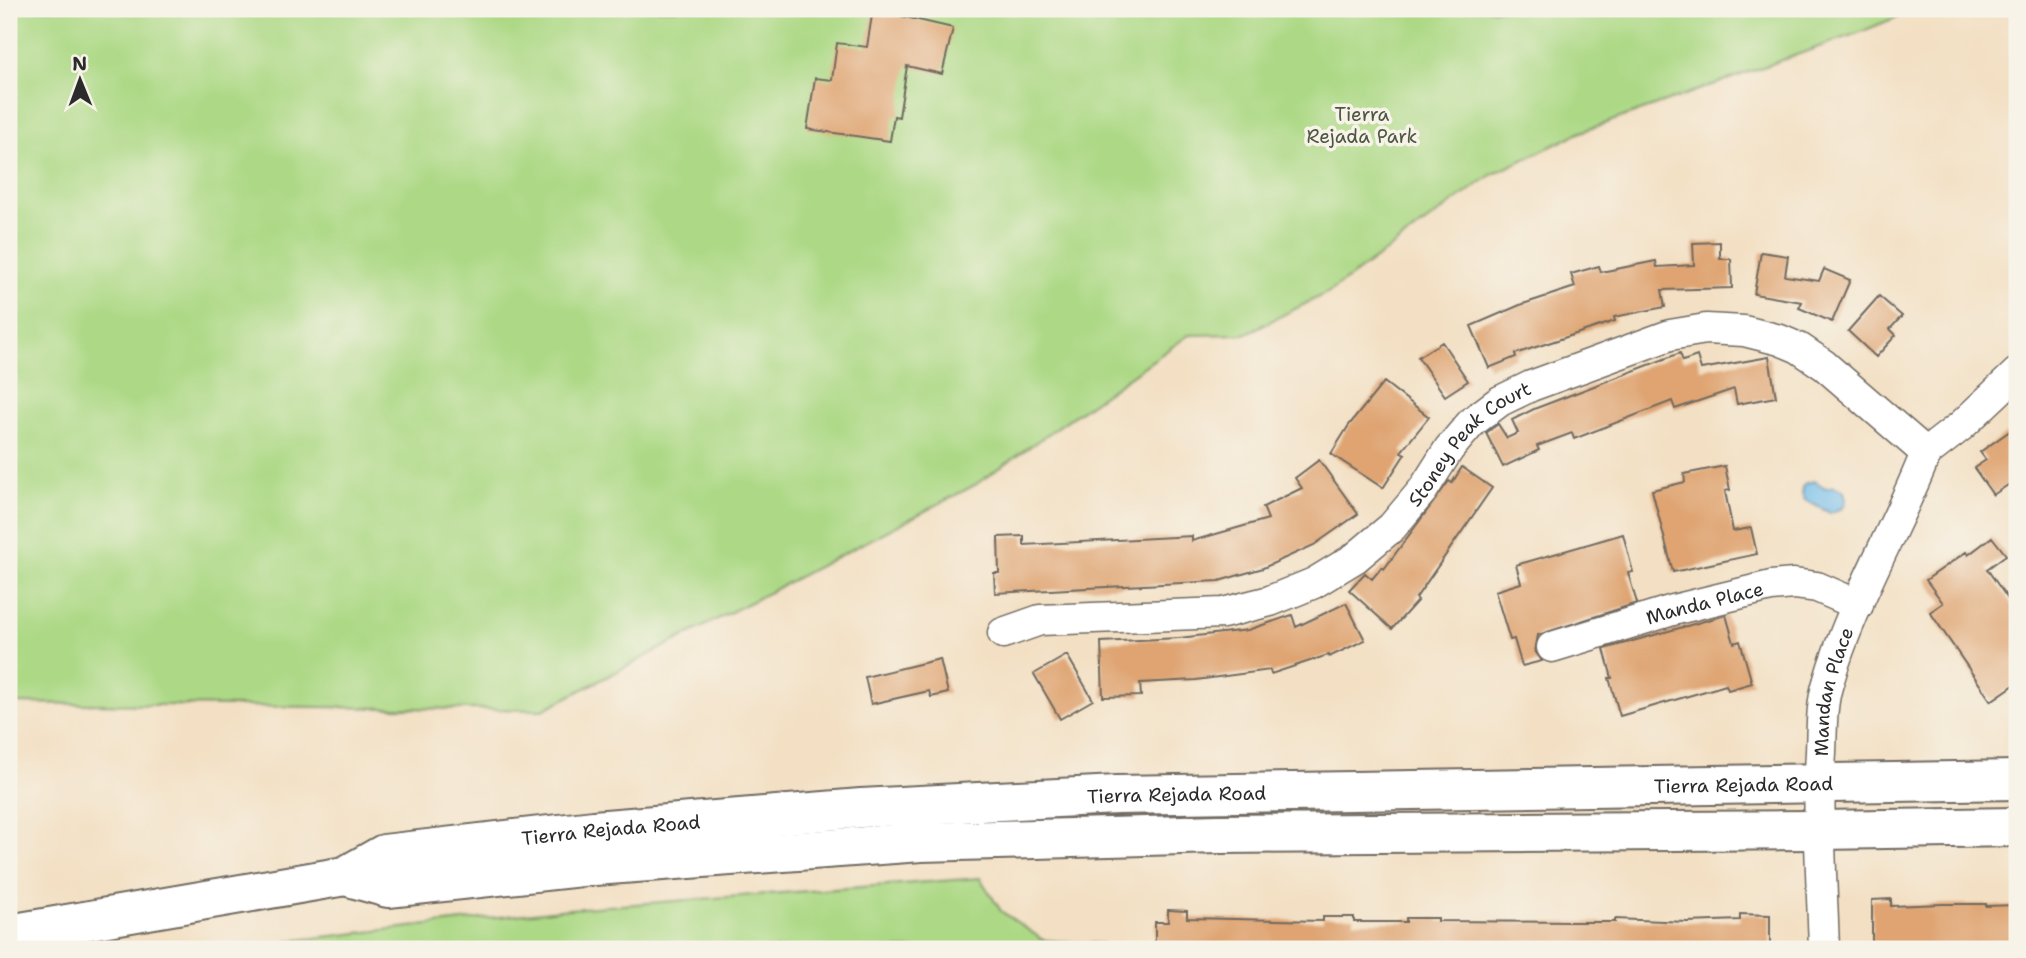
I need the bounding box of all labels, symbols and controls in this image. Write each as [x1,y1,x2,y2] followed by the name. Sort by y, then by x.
[46,46,116,116] north arrow
[72,51,87,76] text: N
[1307,102,1418,149] park label: Tierra Rejada Park
[1402,376,1535,512] street label: Stoney Peak Court
[1643,576,1766,631] street label: Manda Place
[1809,623,1859,757] street label: Mandan Place
[1654,771,1833,799] street label: Tierra Rejada Road
[1086,781,1266,810] street label: Tierra Rejada Road
[520,809,701,851] street label: Tierra Rejada Road

